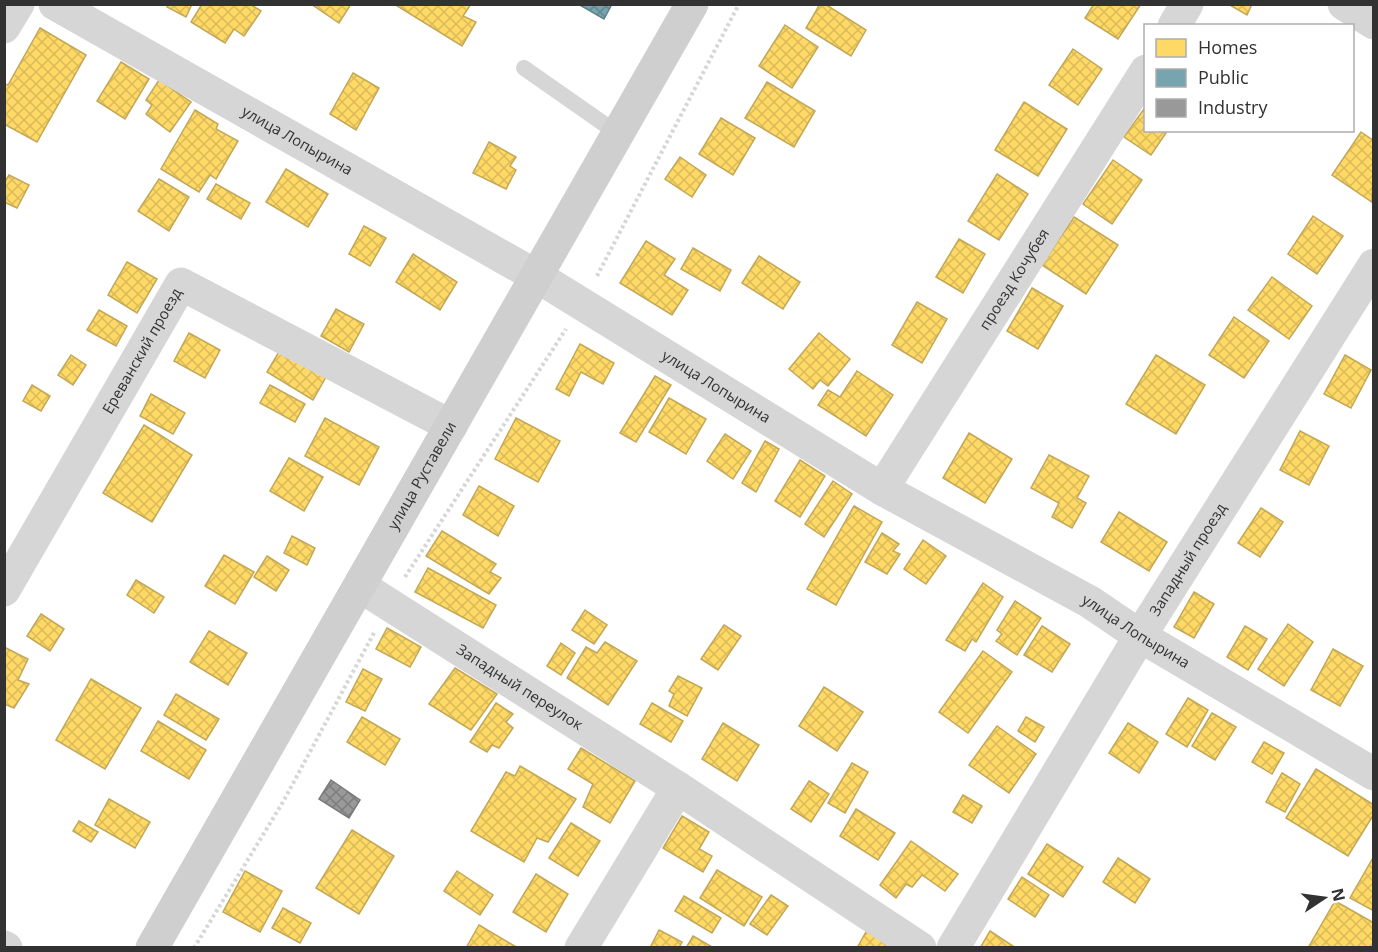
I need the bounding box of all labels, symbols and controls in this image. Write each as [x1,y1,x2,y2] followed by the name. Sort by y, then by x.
[1144,24,1354,132] legend
[1198,35,1257,59] text: Homes
[1198,65,1249,89] text: Public
[1198,95,1268,119] text: Industry
[238,101,357,179] street label: улица Лопырина
[974,224,1053,333] street label: проезд Кочубея
[97,284,186,417] street label: Ереванский проезд
[658,345,775,427] street label: улица Лопырина
[382,418,460,533] street label: улица Руставели
[1144,499,1231,619] street label: Западный проезд
[1079,589,1194,672] street label: улица Лопырина
[453,639,587,734] street label: Западный переулок
[1294,868,1354,928] north arrow
[1326,886,1351,903] text: N

